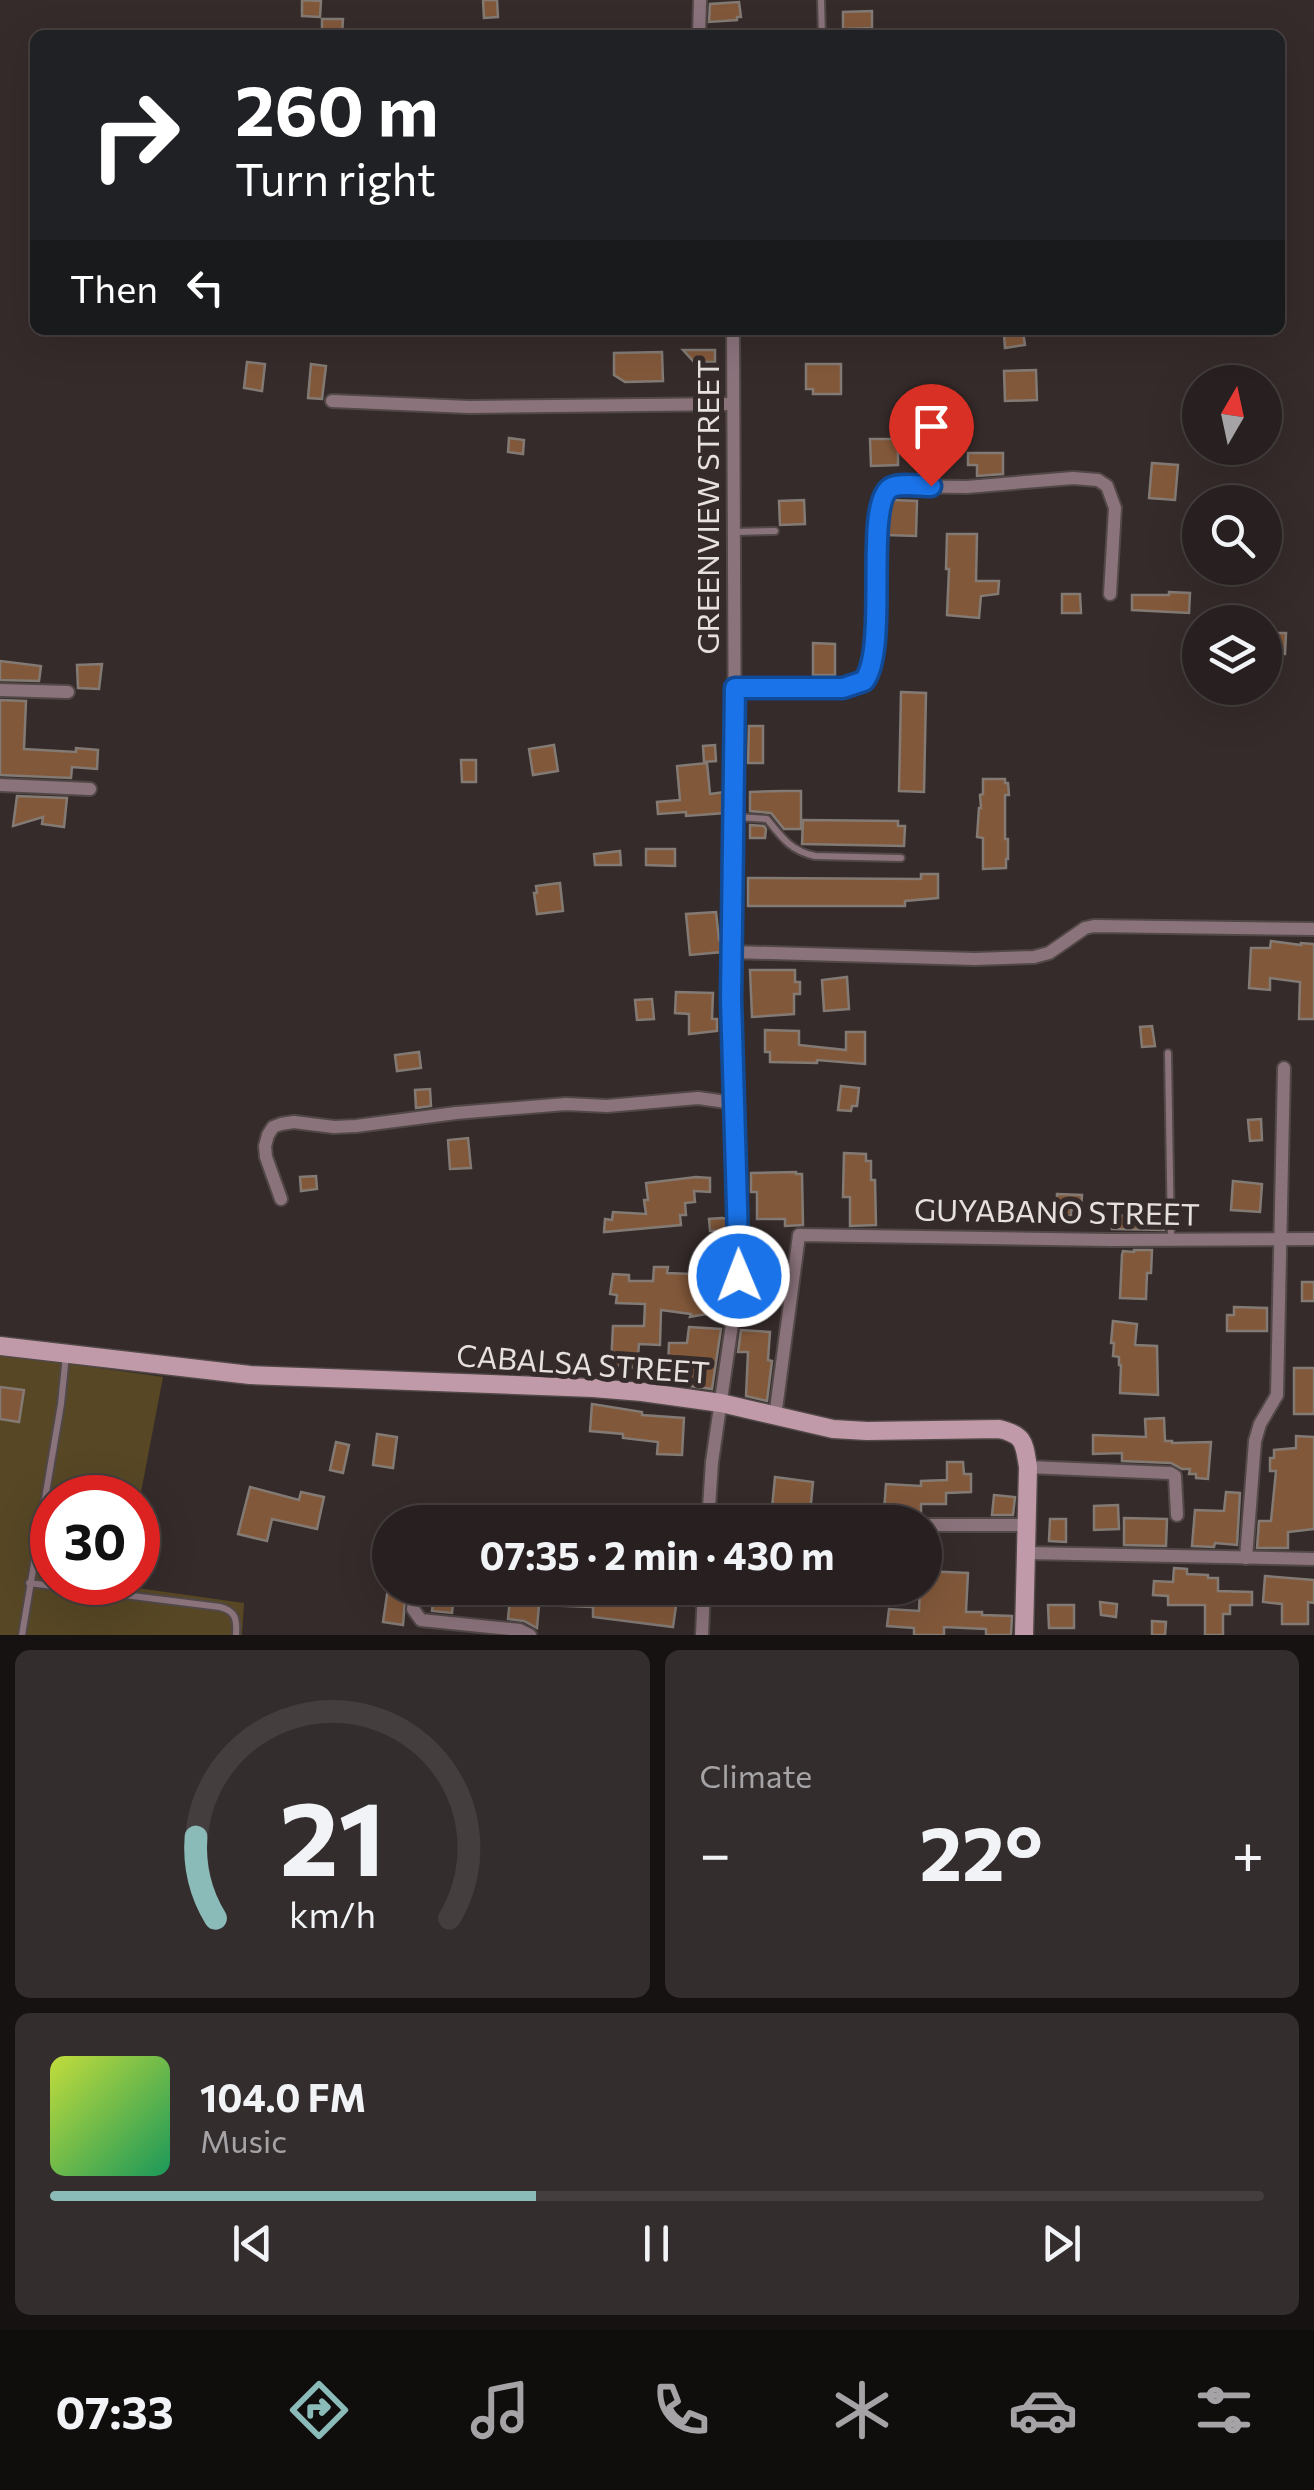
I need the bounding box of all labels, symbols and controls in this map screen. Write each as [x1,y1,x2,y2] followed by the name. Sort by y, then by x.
[235,65,439,150] text: 260 m
[70,70,200,200] icon: right
[235,150,436,205] text: Turn right
[178,260,233,315] icon: left
[70,264,158,311] text: Then
[688,360,725,654] street label: GREENVIEW STREET
[1182,365,1282,465] north arrow
[1182,365,1282,705] map controls
[889,384,974,487] pin
[904,399,959,454] icon: arrive
[1182,485,1282,585] button: search
[1182,605,1282,705] button: layers
[914,1190,1200,1231] street label: GUYABANO STREET
[687,1224,791,1328] position arrow
[455,1335,711,1390] street label: CABALSA STREET
[30,1475,160,1605] speed limit sign: 30
[480,1531,834,1578] text: 07:35 · 2 min · 430 m
[700,1755,812,1795] text: Climate
[279,1770,385,1897] text: 21
[919,1805,1043,1896] text: 22°
[700,1818,731,1885] text: −
[1232,1818,1264,1885] text: +
[289,1892,376,1935] text: km/h
[200,2073,366,2120] text: 104.0 FM
[200,2120,287,2160] text: Music
[225,2216,280,2271] icon: previous
[629,2216,684,2271] icon: pause
[1034,2216,1089,2271] icon: next
[284,2375,354,2445] icon: directions
[465,2375,535,2445] icon: music
[646,2375,716,2445] icon: phone
[827,2375,897,2445] icon: climate
[1008,2375,1078,2445] icon: car
[1189,2375,1259,2445] icon: filters
[55,2383,174,2438] text: 07:33

